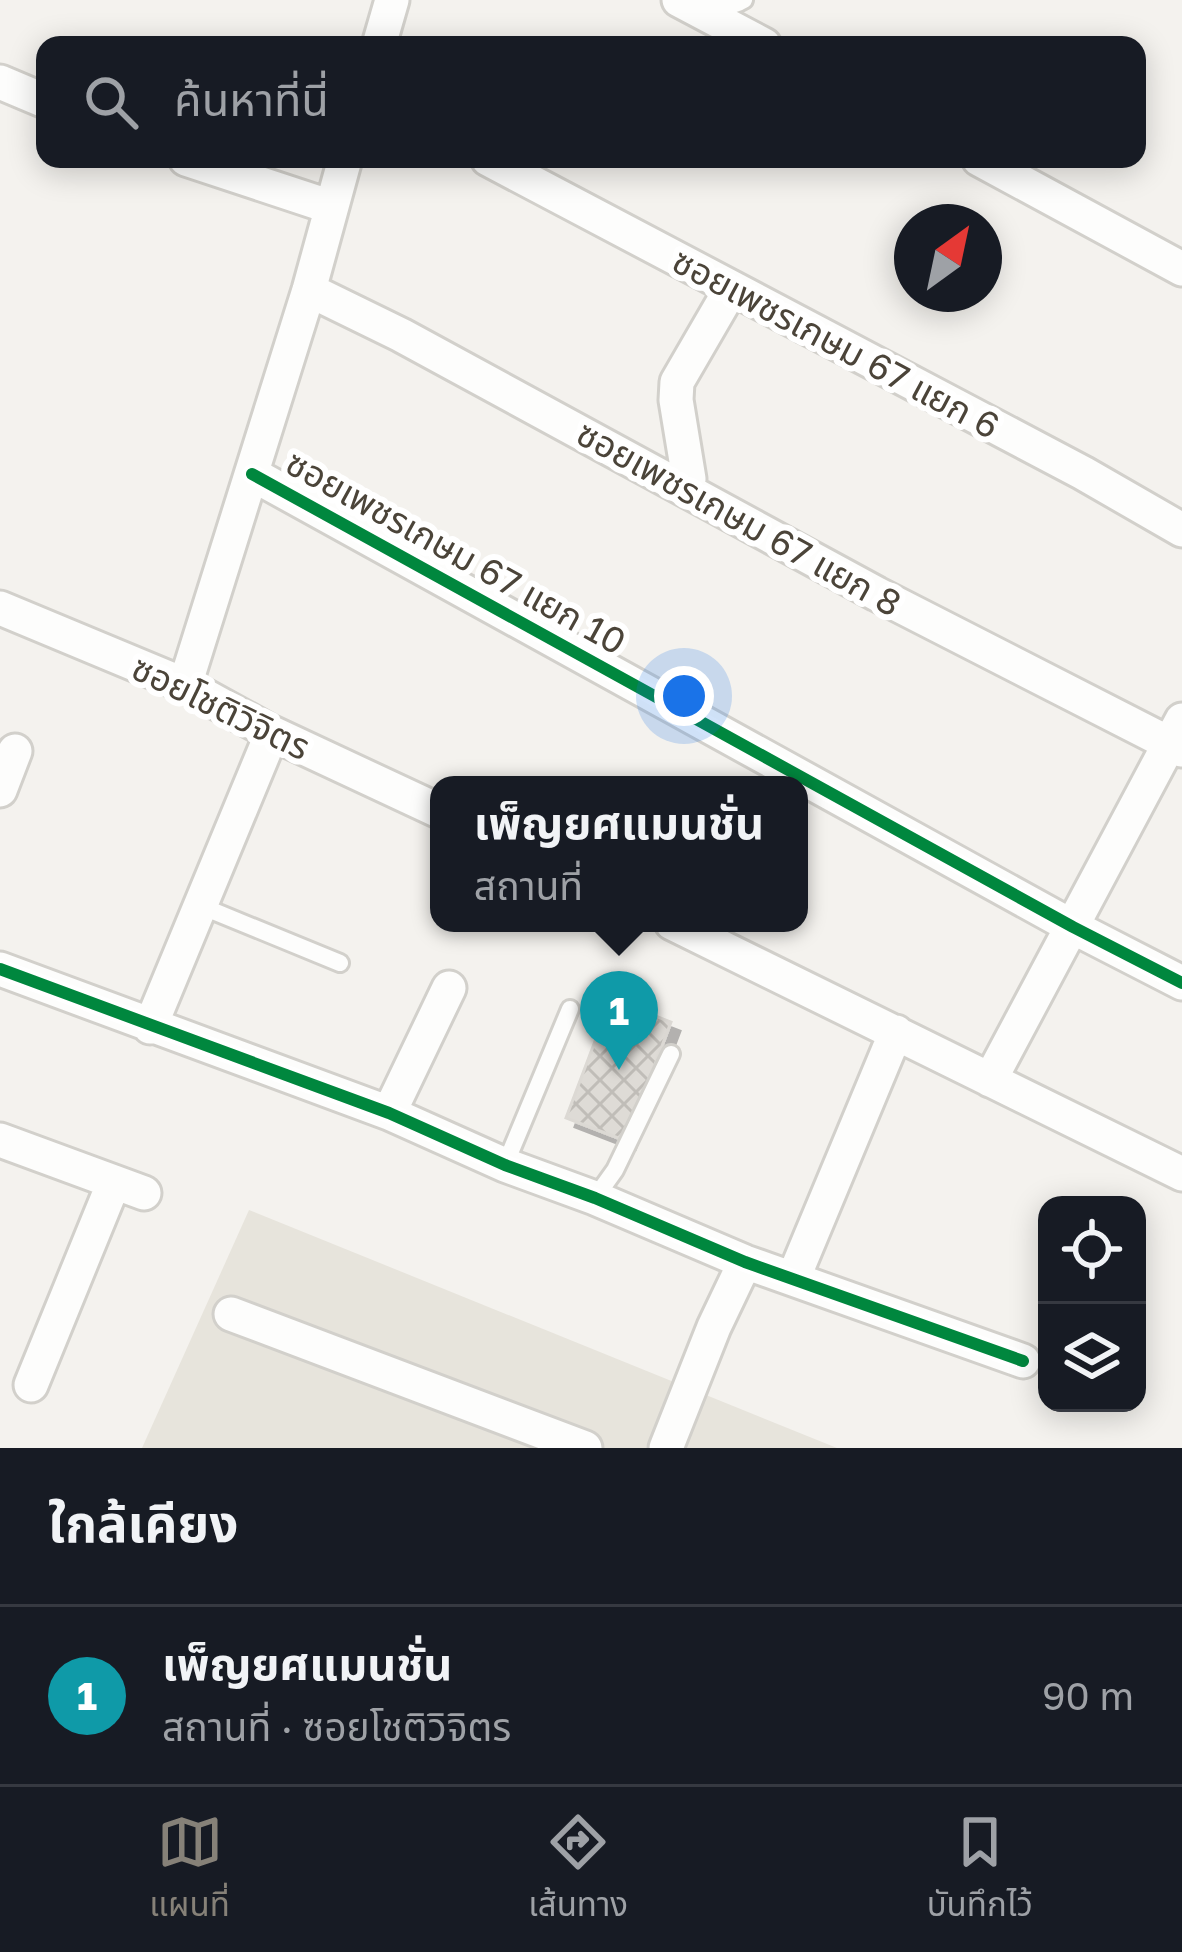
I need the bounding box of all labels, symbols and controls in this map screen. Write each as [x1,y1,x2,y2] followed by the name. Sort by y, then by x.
[36,36,1146,168] search box
[78,69,144,135] icon: search
[174,72,329,126] text: ค้นหาที่นี่
[894,204,1002,312] north arrow
[666,238,1007,447] street label: ซอยเพชรเกษม 67 แยก 6
[570,411,909,625] street label: ซอยเพชรเกษม 67 แยก 8
[279,440,634,663] street label: ซอยเพชรเกษม 67 แยก 10
[125,645,317,768] street label: ซอยโชติวิจิตร
[654,666,714,726] your location
[430,776,808,932] popup
[474,795,764,849] text: เพ็ญยศแมนชั่น
[474,862,583,909] text: สถานที่
[580,971,658,1070] pin: 1
[1038,1196,1146,1412] map controls
[1038,1196,1146,1304] button: locate
[1038,1304,1146,1412] button: layers
[48,1492,238,1553] text: ใกล้เคียง
[162,1636,452,1690] text: เพ็ญยศแมนชั่น
[77,1672,97,1719] text: 1
[1042,1672,1134,1719] text: 90 m
[162,1703,511,1750] text: สถานที่ · ซอยโชติวิจิตร
[149,1809,230,1931] tab: แผนที่
[528,1809,628,1931] tab: เส้นทาง
[927,1809,1033,1931] tab: บันทึกไว้

